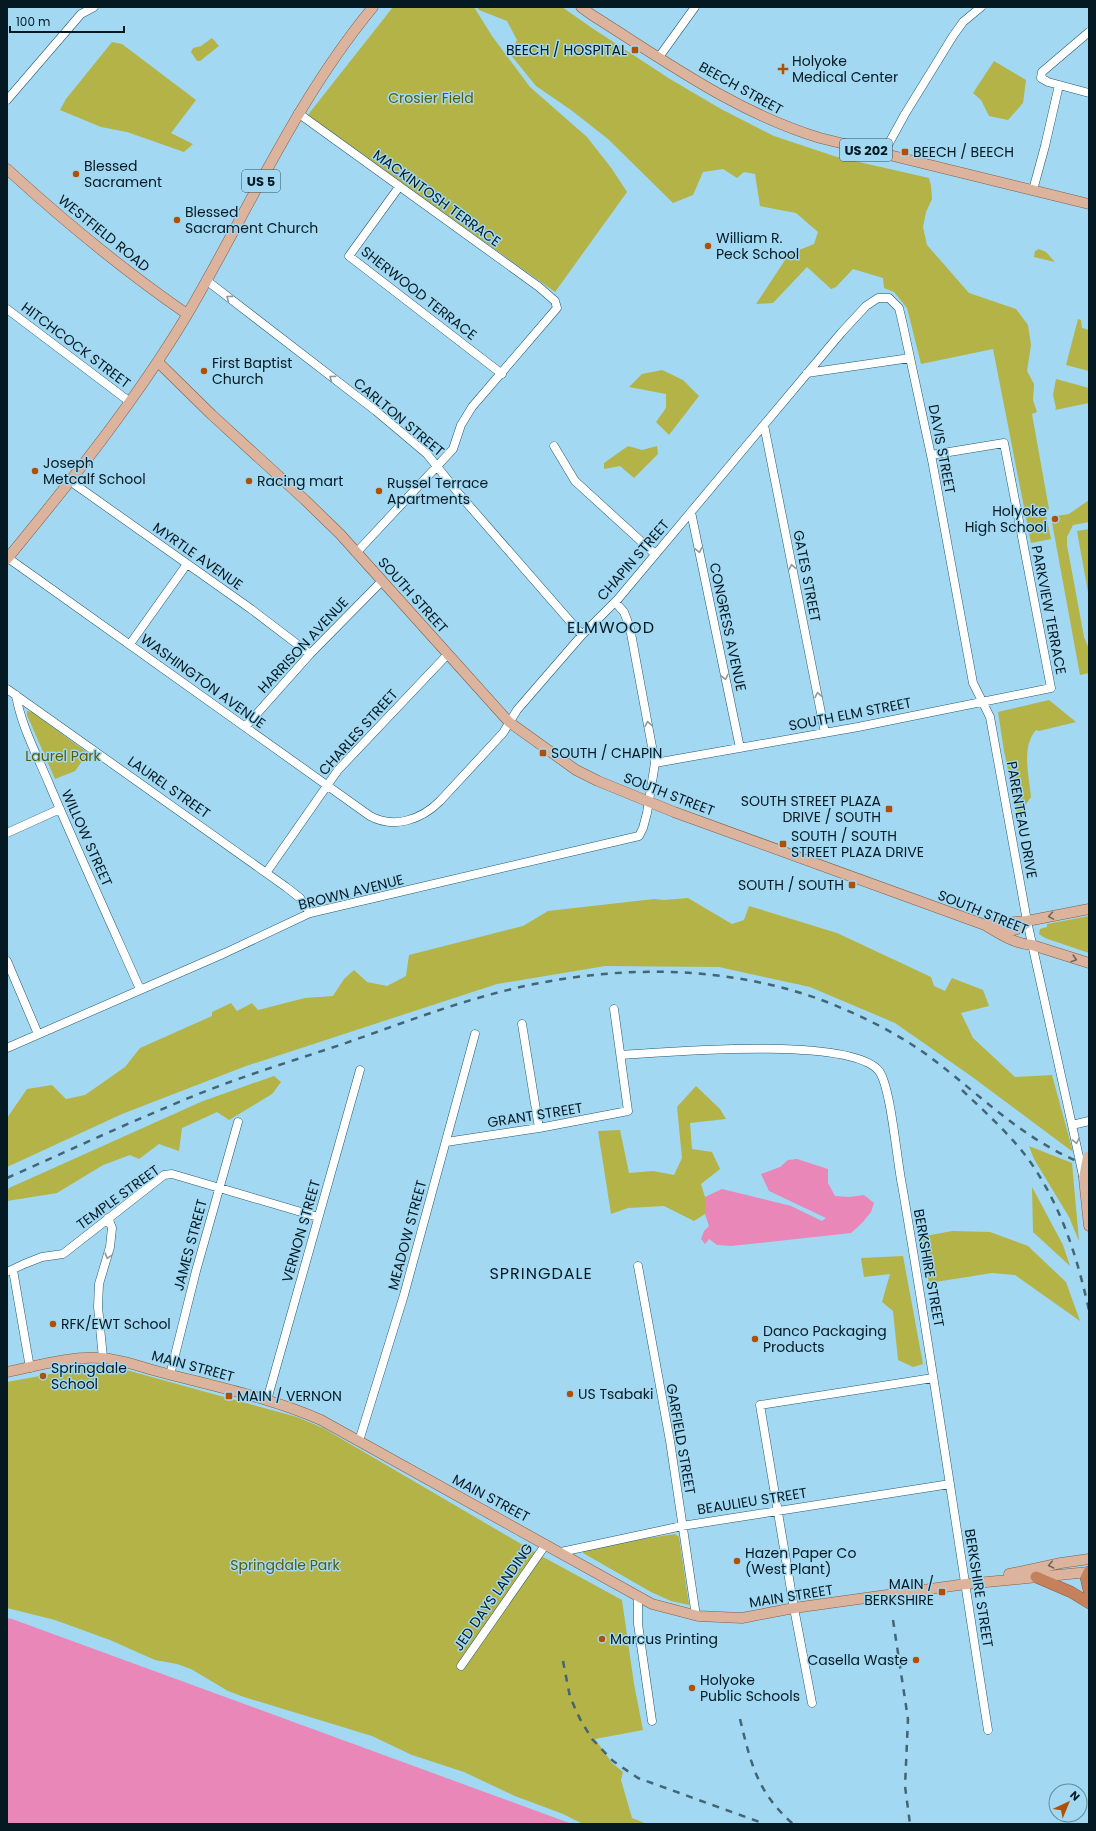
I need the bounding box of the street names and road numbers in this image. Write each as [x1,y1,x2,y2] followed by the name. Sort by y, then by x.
[695,57,787,120] street label: BEECH STREET
[840,139,892,161] road number: US 202
[369,145,505,251] street label: MACKINTOSH TERRACE
[242,170,280,192] road number: US 5
[54,190,154,276] street label: WESTFIELD ROAD
[357,241,481,345] street label: SHERWOOD TERRACE
[17,297,135,393] street label: HITCHCOCK STREET
[349,373,449,461] street label: CARLTON STREET
[924,403,961,496] street label: DAVIS STREET
[592,515,674,605] street label: CHAPIN STREET
[149,517,247,595] street label: MYRTLE AVENUE
[788,528,826,624] street label: GATES STREET
[1027,544,1071,676] street label: PARKVIEW TERRACE
[373,553,453,638] street label: SOUTH STREET
[705,561,751,693] street label: CONGRESS AVENUE
[253,592,353,698] street label: HARRISON AVENUE
[136,629,270,733] street label: WASHINGTON AVENUE
[314,684,402,780] street label: CHARLES STREET
[787,692,914,736] street label: SOUTH ELM STREET
[124,751,215,823] street label: LAUREL STREET
[1002,760,1042,880] street label: PARENTEAU DRIVE
[621,767,718,821] street label: SOUTH STREET
[57,786,117,890] street label: WILLOW STREET
[296,869,406,915] street label: BROWN AVENUE
[935,885,1032,939] street label: SOUTH STREET
[486,1098,585,1132] street label: GRANT STREET
[72,1160,164,1234] street label: TEMPLE STREET
[277,1177,325,1285] street label: VERNON STREET
[383,1177,431,1292] street label: MEADOW STREET
[168,1196,212,1293] street label: JAMES STREET
[909,1207,949,1329] street label: BERKSHIRE STREET
[149,1345,237,1387] street label: MAIN STREET
[661,1382,701,1497] street label: GARFIELD STREET
[449,1469,533,1527] street label: MAIN STREET
[696,1482,809,1520] street label: BEAULIEU STREET
[960,1527,998,1649] street label: BERKSHIRE STREET
[448,1539,538,1655] street label: JED DAYS LANDING
[748,1579,835,1613] street label: MAIN STREET

